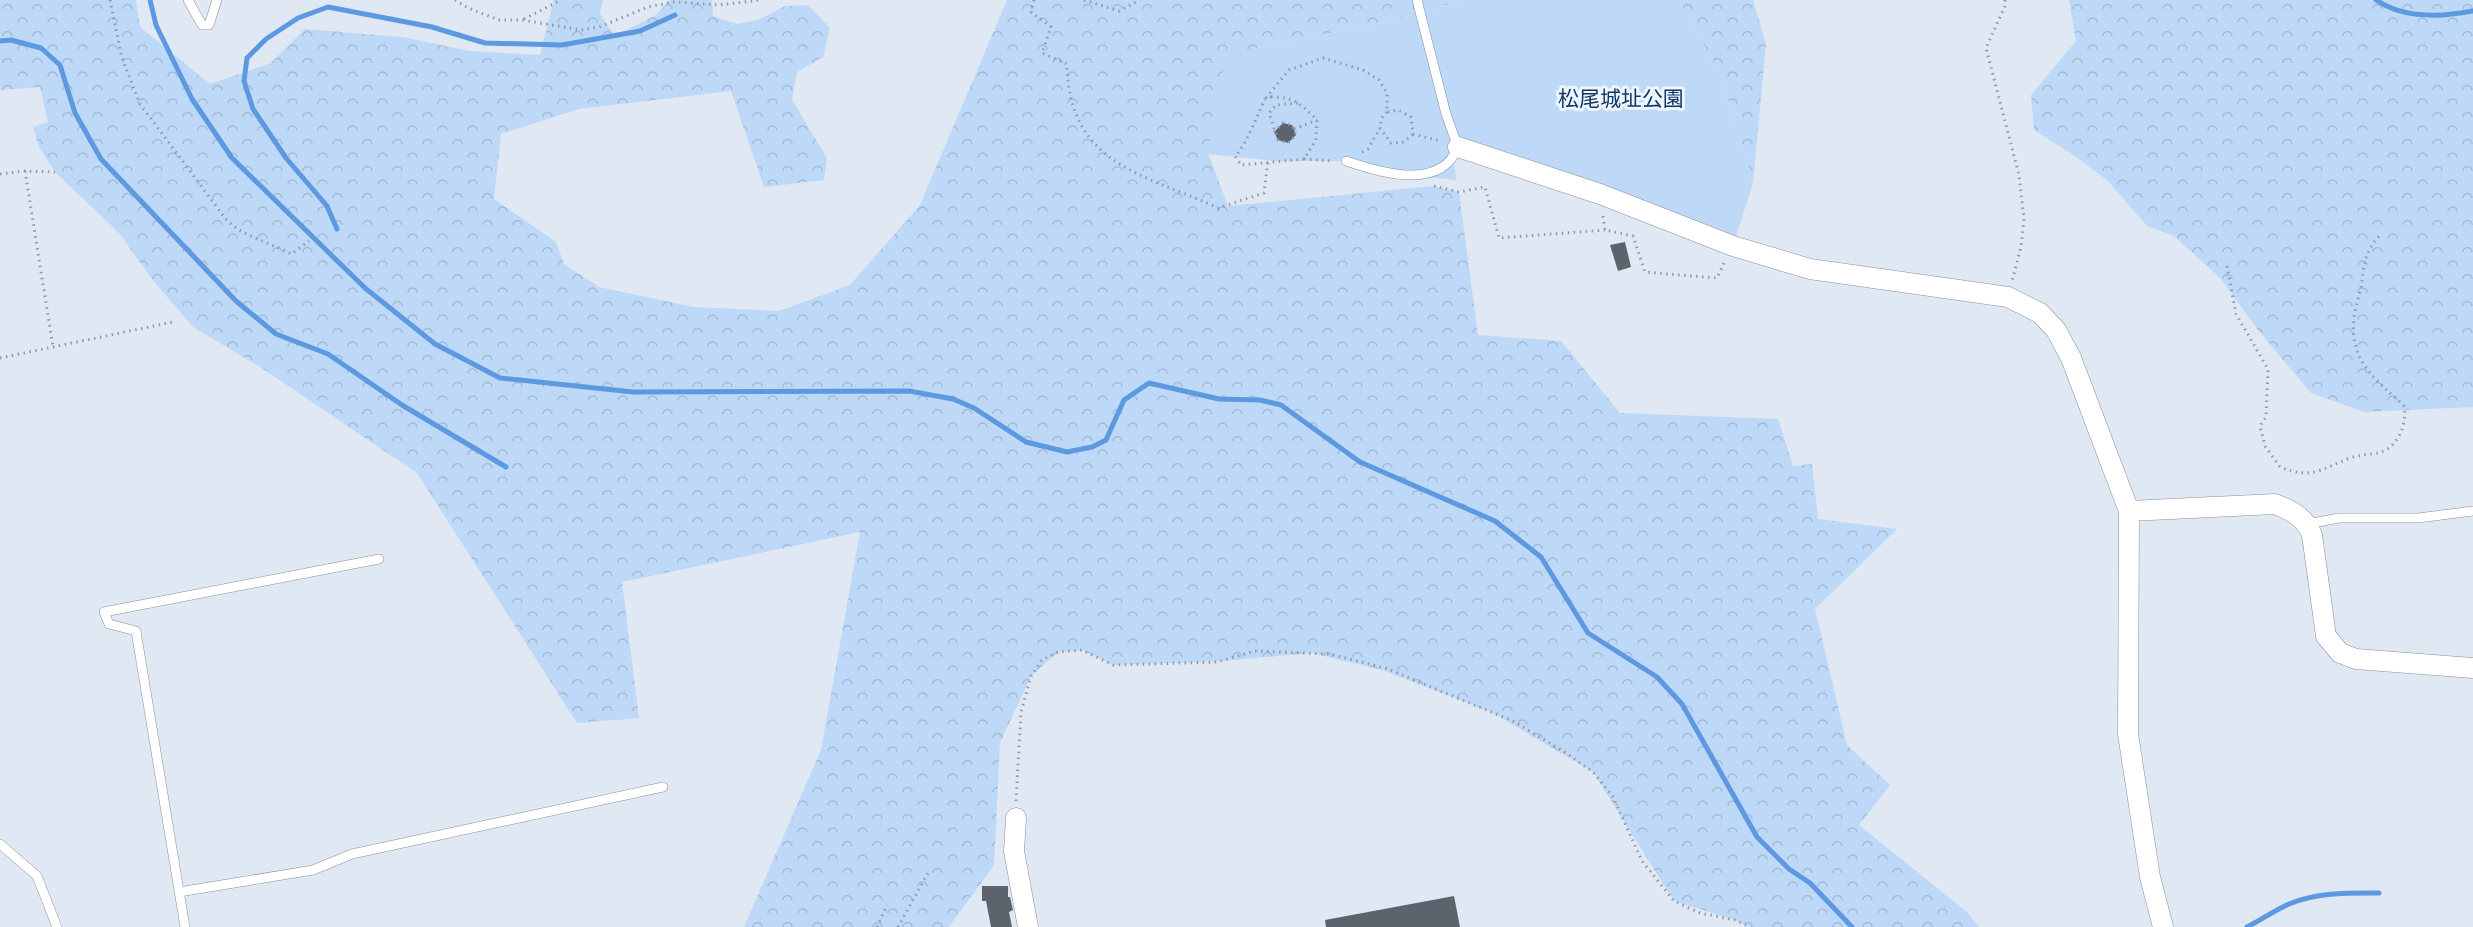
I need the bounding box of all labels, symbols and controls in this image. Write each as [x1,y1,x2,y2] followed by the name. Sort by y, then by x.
[1558,82,1684,114] park label: 松尾城址公園

